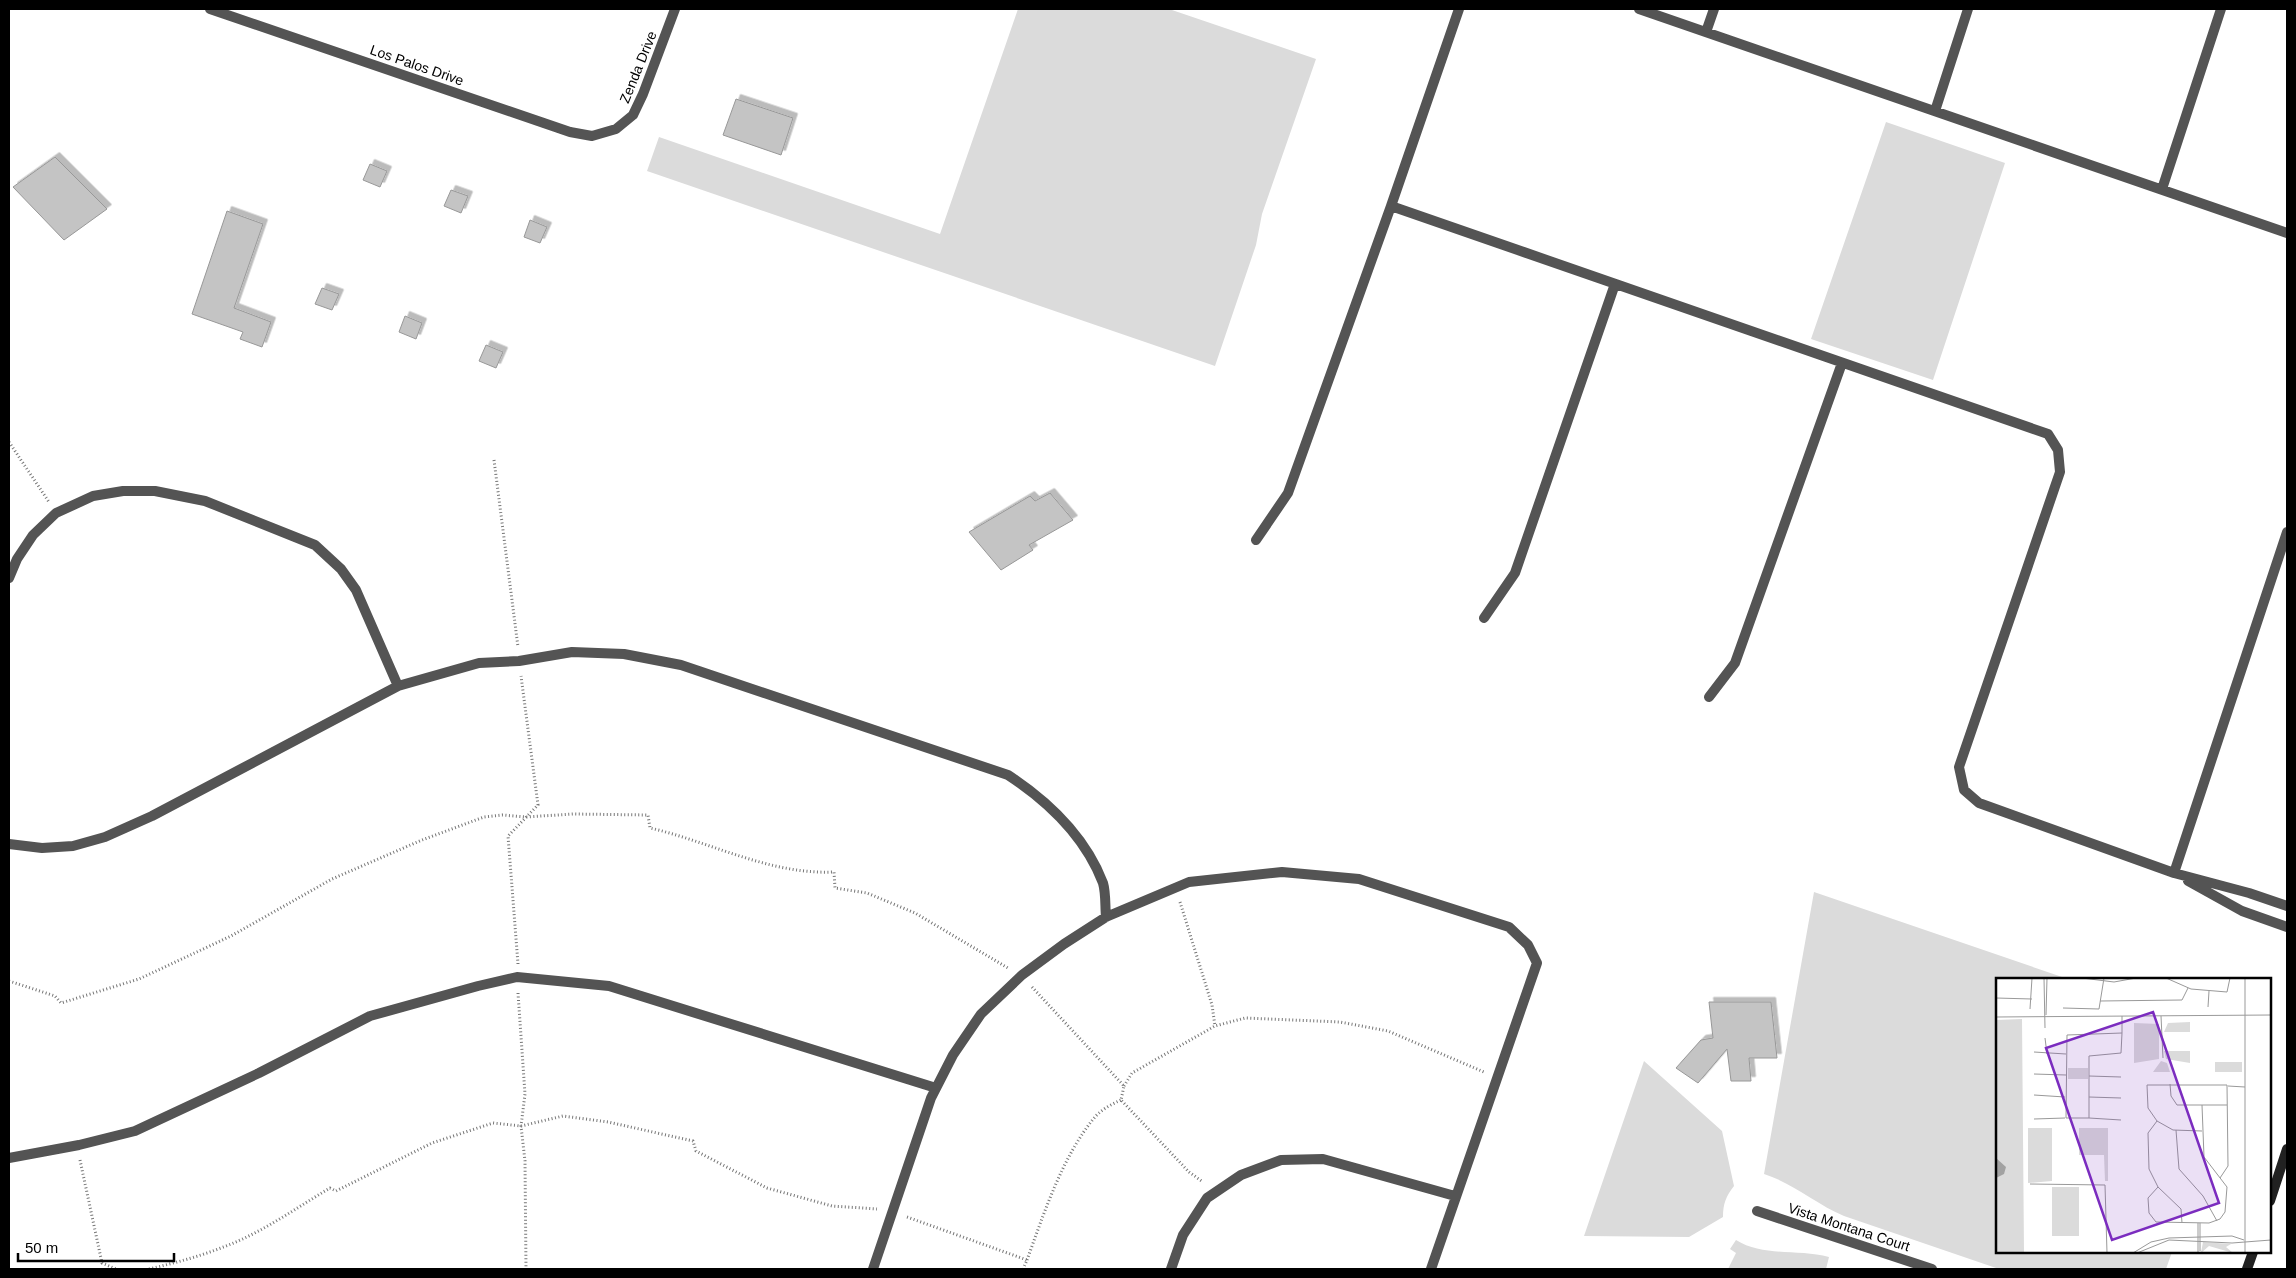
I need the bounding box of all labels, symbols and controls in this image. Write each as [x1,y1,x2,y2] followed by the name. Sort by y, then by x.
[616,28,660,105] street label: Zenda Drive
[368,41,466,89] street label: Los Palos Drive
[1996,978,2271,1253] inset map
[1786,1200,1912,1254] street label: Vista Montana Court
[18,1230,174,1262] scale bar
[25,1239,58,1256] text: 50 m

